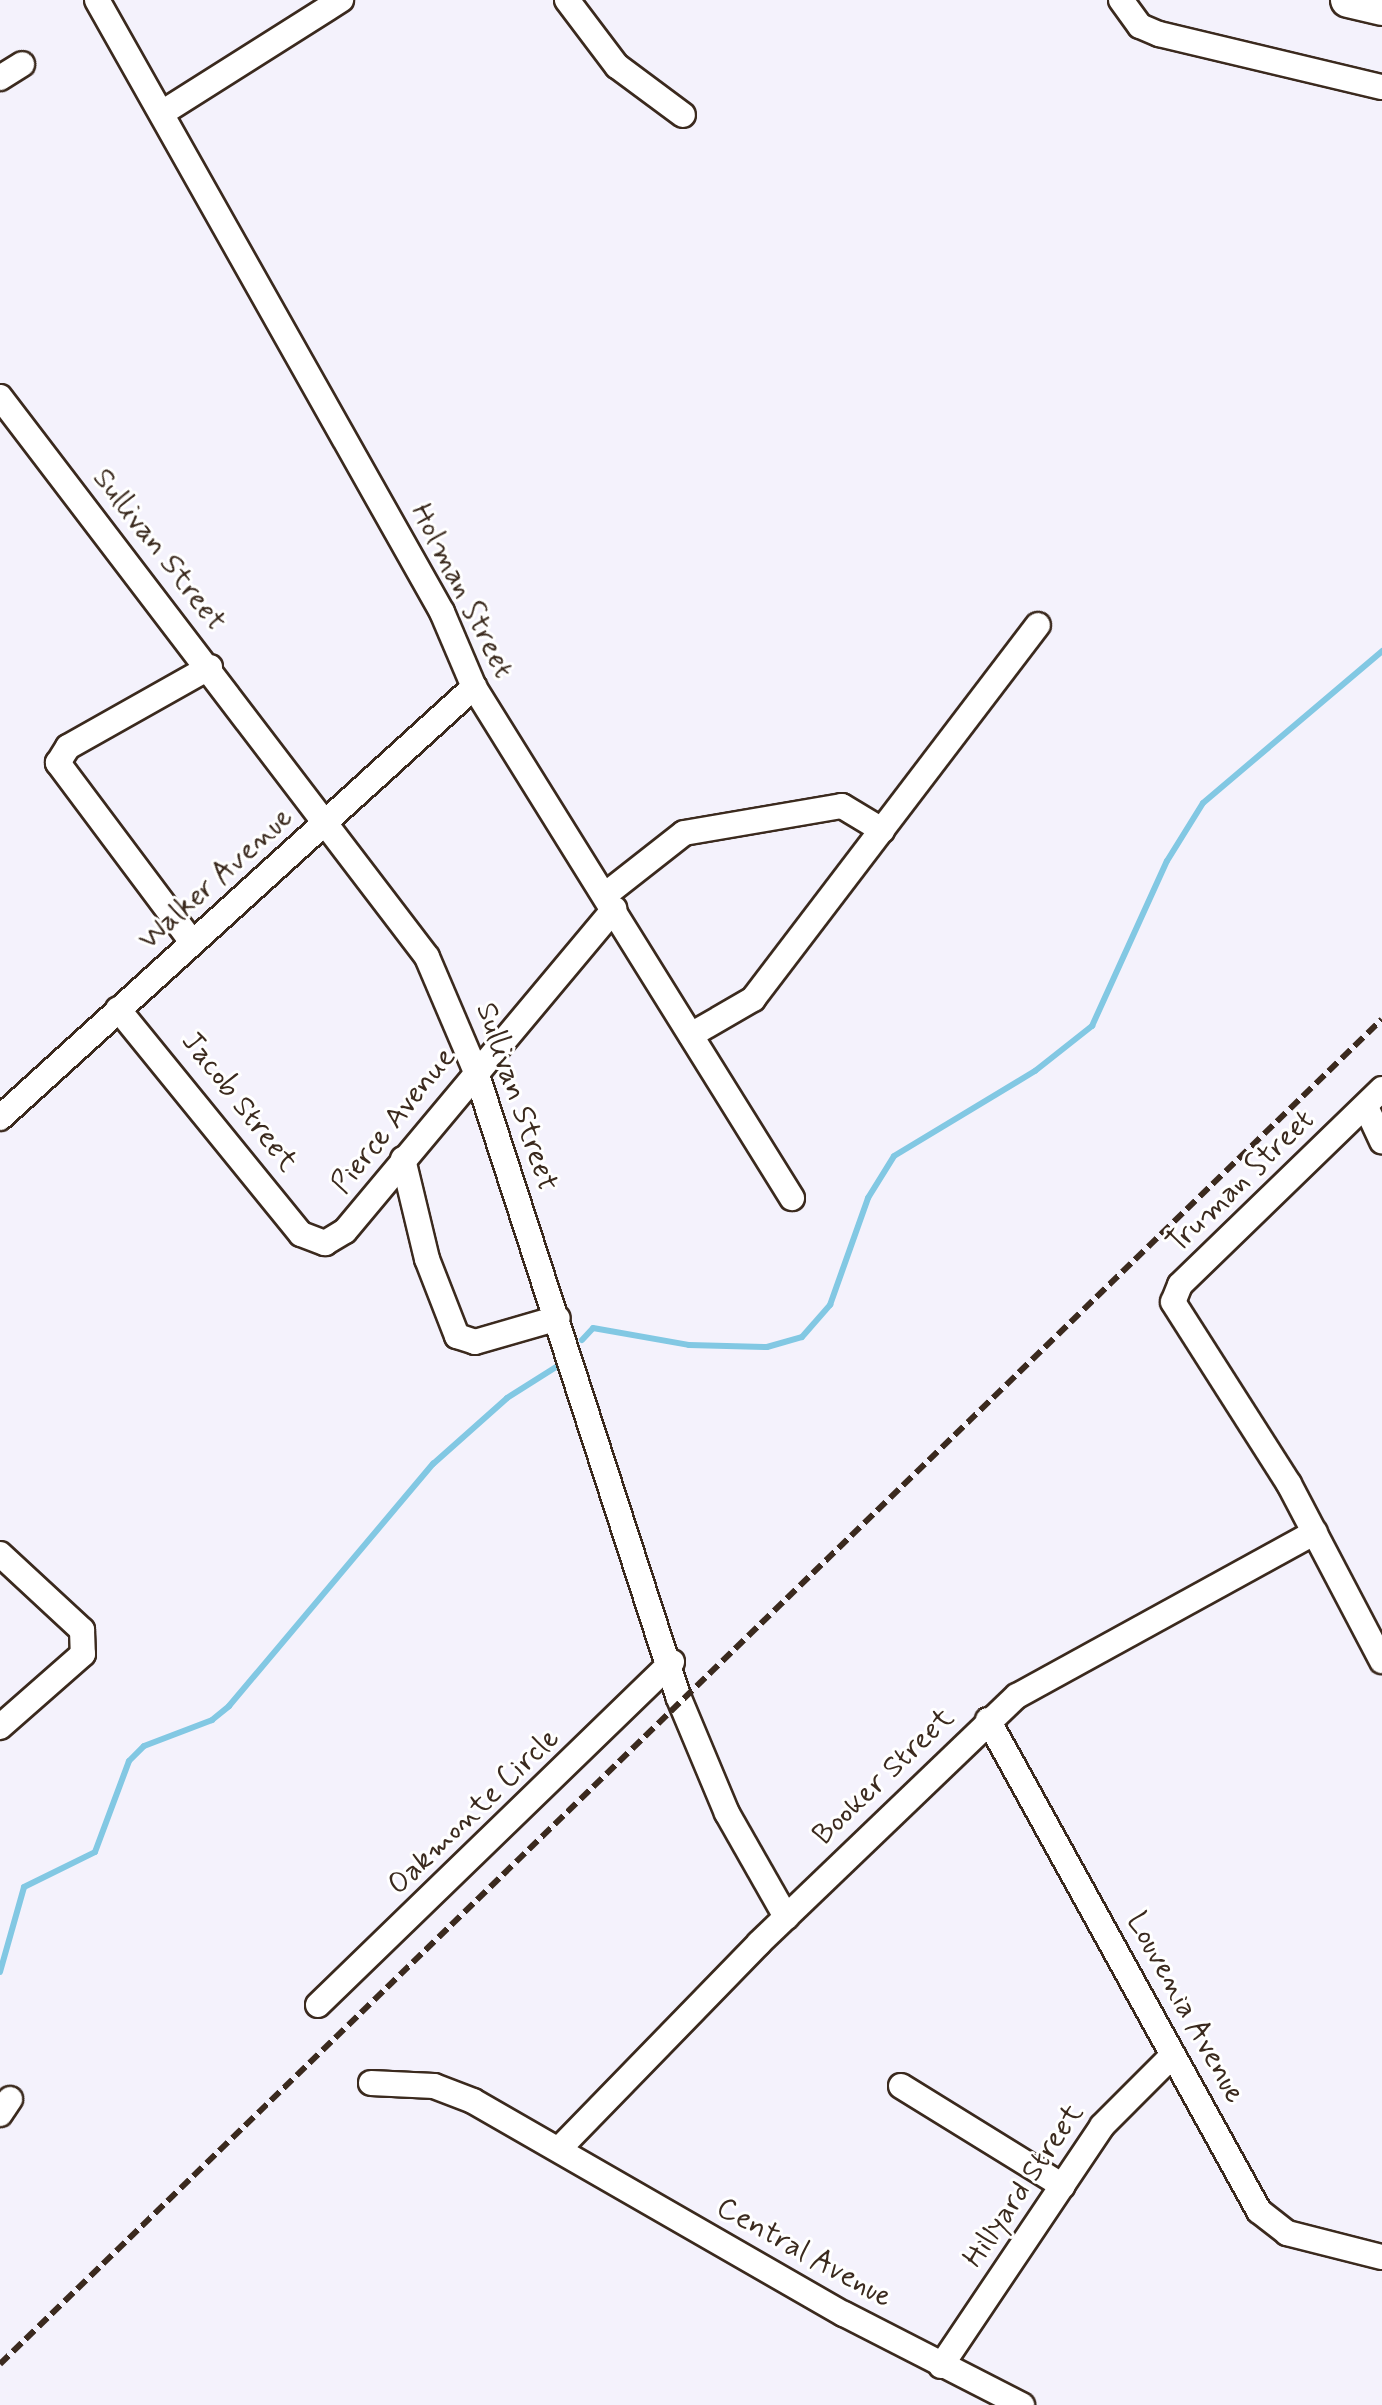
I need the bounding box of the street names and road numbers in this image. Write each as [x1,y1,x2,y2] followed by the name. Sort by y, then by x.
[85,462,233,638] street label: Sullivan Street
[402,496,522,686] street label: Holman Street
[132,801,300,957] street label: Walker Avenue
[467,999,565,1195] street label: Sullivan Street
[173,1025,305,1179] street label: Jacob Street
[324,1041,464,1201] street label: Pierce Avenue
[1158,1101,1324,1263] street label: Truman Street
[806,1701,962,1853] street label: Booker Street
[380,1720,568,1904] street label: Oakmonte Circle
[1117,1904,1253,2112] street label: Louvenia Avenue
[956,2097,1092,2275] street label: Hillyard Street
[707,2188,901,2318] street label: Central Avenue

